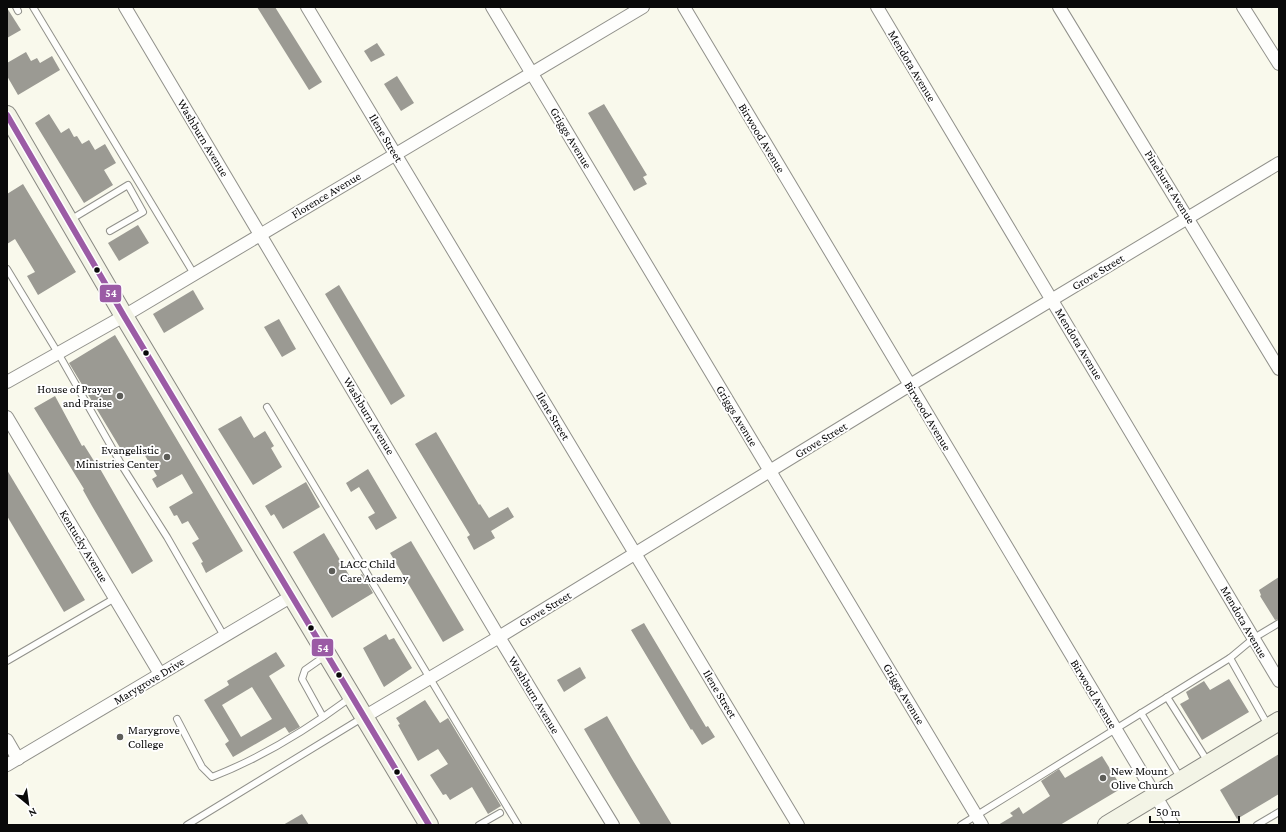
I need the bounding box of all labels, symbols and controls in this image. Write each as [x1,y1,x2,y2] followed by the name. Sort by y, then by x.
[885,28,939,104] street label: Mendota Avenue
[174,97,232,179] street label: Washburn Avenue
[736,101,788,175] street label: Birwood Avenue
[547,105,595,171] street label: Griggs Avenue
[366,111,406,166] street label: Ilene Street
[1142,148,1198,226] street label: Pinehurst Avenue
[289,169,363,221] street label: Florence Avenue
[1069,250,1128,293] street label: Grove Street
[92,265,102,275] unlabelled marker
[99,284,122,303] line badge: 54
[105,287,117,299] text: 54
[1052,306,1106,382] street label: Mendota Avenue
[141,348,151,358] unlabelled marker
[340,375,398,457] street label: Washburn Avenue
[902,379,954,453] street label: Birwood Avenue
[37,382,113,410] place label: House of Prayer and Praise
[713,383,761,449] street label: Griggs Avenue
[533,389,573,444] street label: Ilene Street
[115,391,125,401] marker: House of Prayer and Praise
[792,418,851,461] street label: Grove Street
[76,443,160,471] place label: Evangelistic Ministries Center
[162,452,172,462] marker: Evangelistic Ministries Center
[57,507,111,585] street label: Kentucky Avenue
[340,557,409,585] place label: LACC Child Care Academy
[327,566,337,576] marker: LACC Child Care Academy
[1218,583,1270,661] street label: Mendota Avenue
[516,587,575,630] street label: Grove Street
[306,623,316,633] unlabelled marker
[311,638,334,657] line badge: 54
[317,642,329,654] text: 54
[111,654,187,708] street label: Marygrove Drive
[505,654,563,736] street label: Washburn Avenue
[1068,657,1120,731] street label: Birwood Avenue
[880,661,928,727] street label: Griggs Avenue
[700,667,740,722] street label: Ilene Street
[334,670,344,680] unlabelled marker
[128,723,180,751] place label: Marygrove College
[115,732,125,742] marker: Marygrove College
[1111,764,1174,792] place label: New Mount Olive Church
[392,767,402,777] unlabelled marker
[1098,773,1108,783] marker: New Mount Olive Church
[8,784,48,824] north arrow
[1150,798,1239,824] scale bar
[1156,805,1181,819] text: 50 m
[26,806,39,820] text: N

